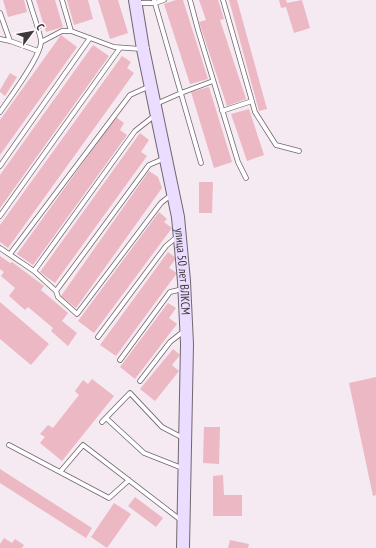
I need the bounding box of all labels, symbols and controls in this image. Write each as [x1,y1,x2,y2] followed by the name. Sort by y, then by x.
[12,12,52,52] north arrow
[33,21,48,33] text: С
[172,227,194,315] street label: улица 50 лет ВЛКСМ

